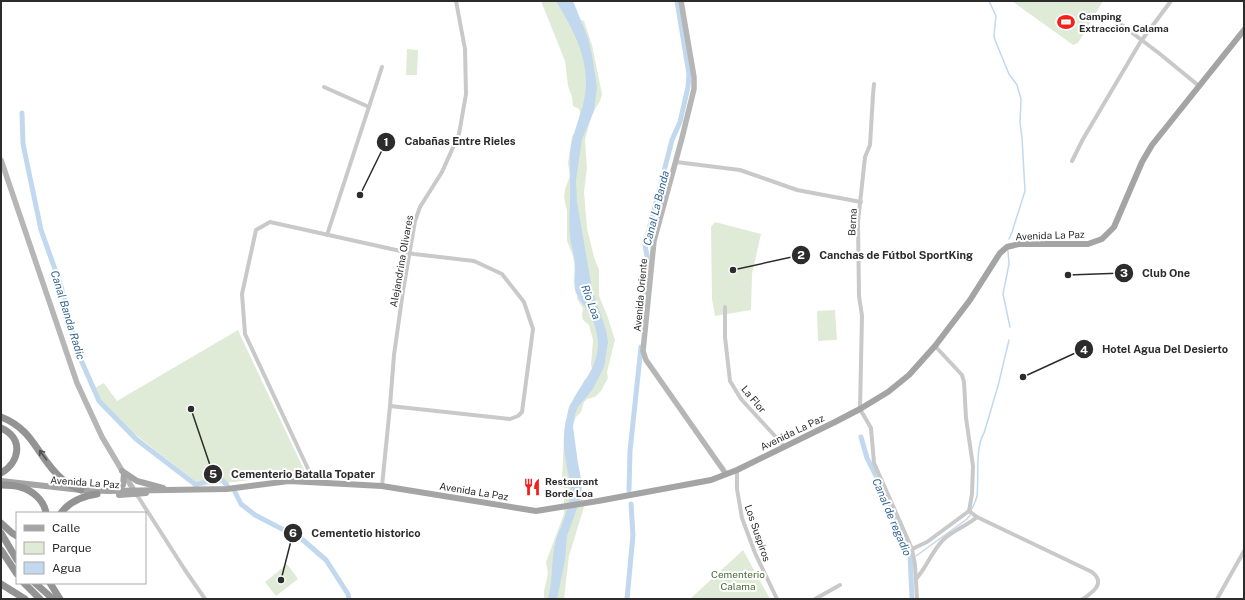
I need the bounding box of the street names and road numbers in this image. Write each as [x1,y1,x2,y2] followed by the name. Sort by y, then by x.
[845,208,859,236] street label: Berna
[387,214,415,308] street label: Alejandrina Olivares
[1015,228,1085,242] street label: Avenida La Paz
[631,257,649,332] street label: Avenida Oriente
[739,383,769,415] street label: La Flor
[758,411,826,453] street label: Avenida La Paz
[50,474,120,490] street label: Avenida La Paz
[439,480,509,502] street label: Avenida La Paz
[743,503,773,563] street label: Los Suspiros

